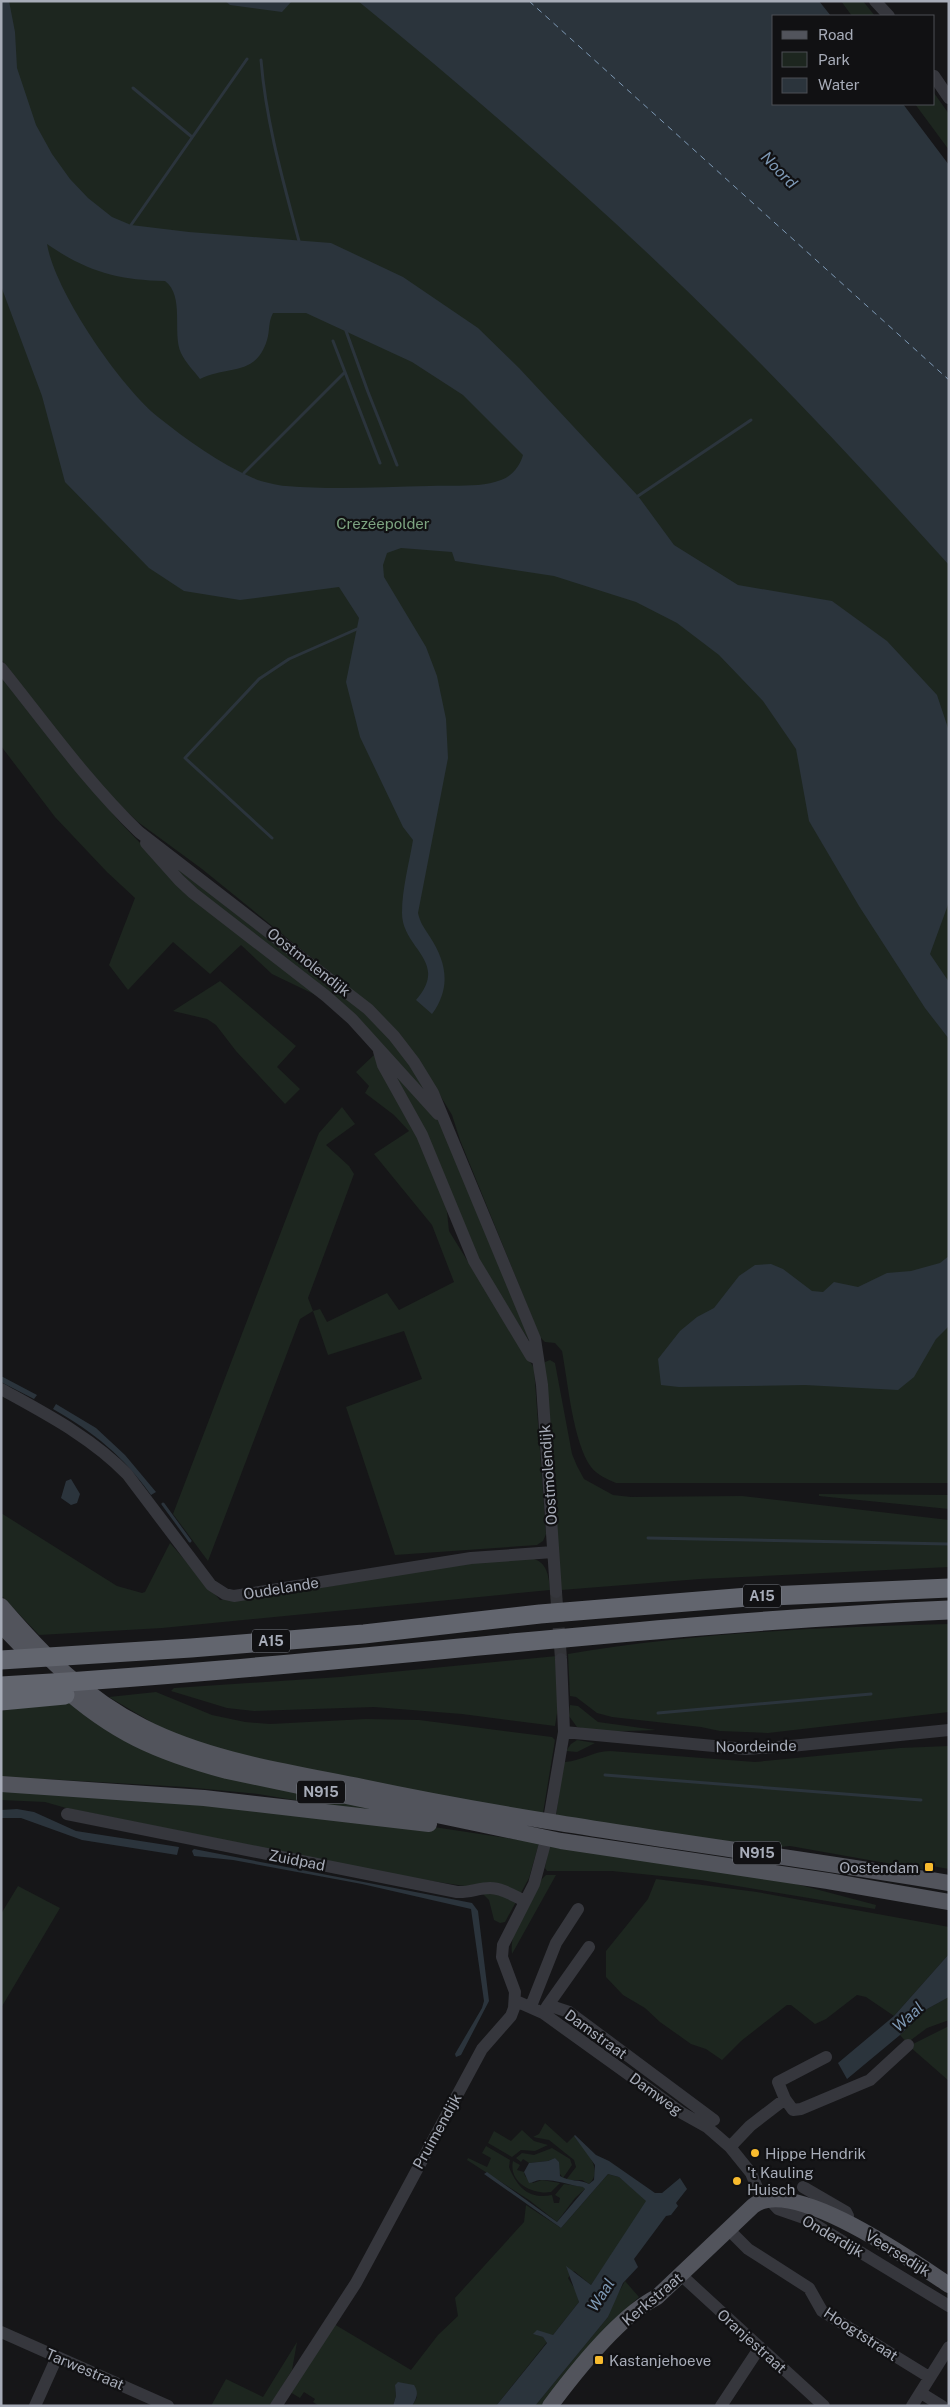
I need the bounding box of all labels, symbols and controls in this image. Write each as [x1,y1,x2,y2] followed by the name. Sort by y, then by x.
[772,15,935,105] legend
[818,26,854,43] text: Road
[818,51,850,68] text: Park
[818,76,860,93] text: Water
[757,148,802,193] water label: Noord
[336,515,430,532] park label: Crezéepolder
[264,924,354,1000] street label: Oostmolendijk
[536,1424,560,1526] street label: Oostmolendijk
[242,1574,320,1602] street label: Oudelande
[743,1584,781,1608] road number: A15
[252,1630,290,1652] road number: A15
[715,1737,797,1755] street label: Noordeinde
[297,1780,345,1804] road number: N915
[733,1842,781,1865] road number: N915
[267,1846,327,1874] street label: Zuidpad
[839,1859,919,1876] place label: Oostendam
[923,1861,935,1873] marker: Oostendam
[888,1998,928,2036] water label: Waal
[562,2006,630,2062] street label: Damstraat
[626,2069,686,2119] street label: Damweg
[409,2090,465,2172] street label: Pruimendijk
[765,2145,866,2162] place label: Hippe Hendrik
[749,2147,761,2159] marker: Hippe Hendrik
[747,2164,813,2198] place label: 't Kauling Huisch
[731,2175,743,2187] marker: 't Kauling Huisch
[799,2212,867,2260] street label: Onderdijk
[862,2226,934,2280] street label: Veersedijk
[618,2269,686,2329] street label: Kerkstraat
[583,2275,619,2315] water label: Waal
[821,2304,901,2364] street label: Hoogtstraat
[714,2306,790,2376] street label: Oranjestraat
[43,2345,127,2393] street label: Tarwestraat
[609,2352,711,2369] place label: Kastanjehoeve
[593,2354,605,2366] marker: Kastanjehoeve

